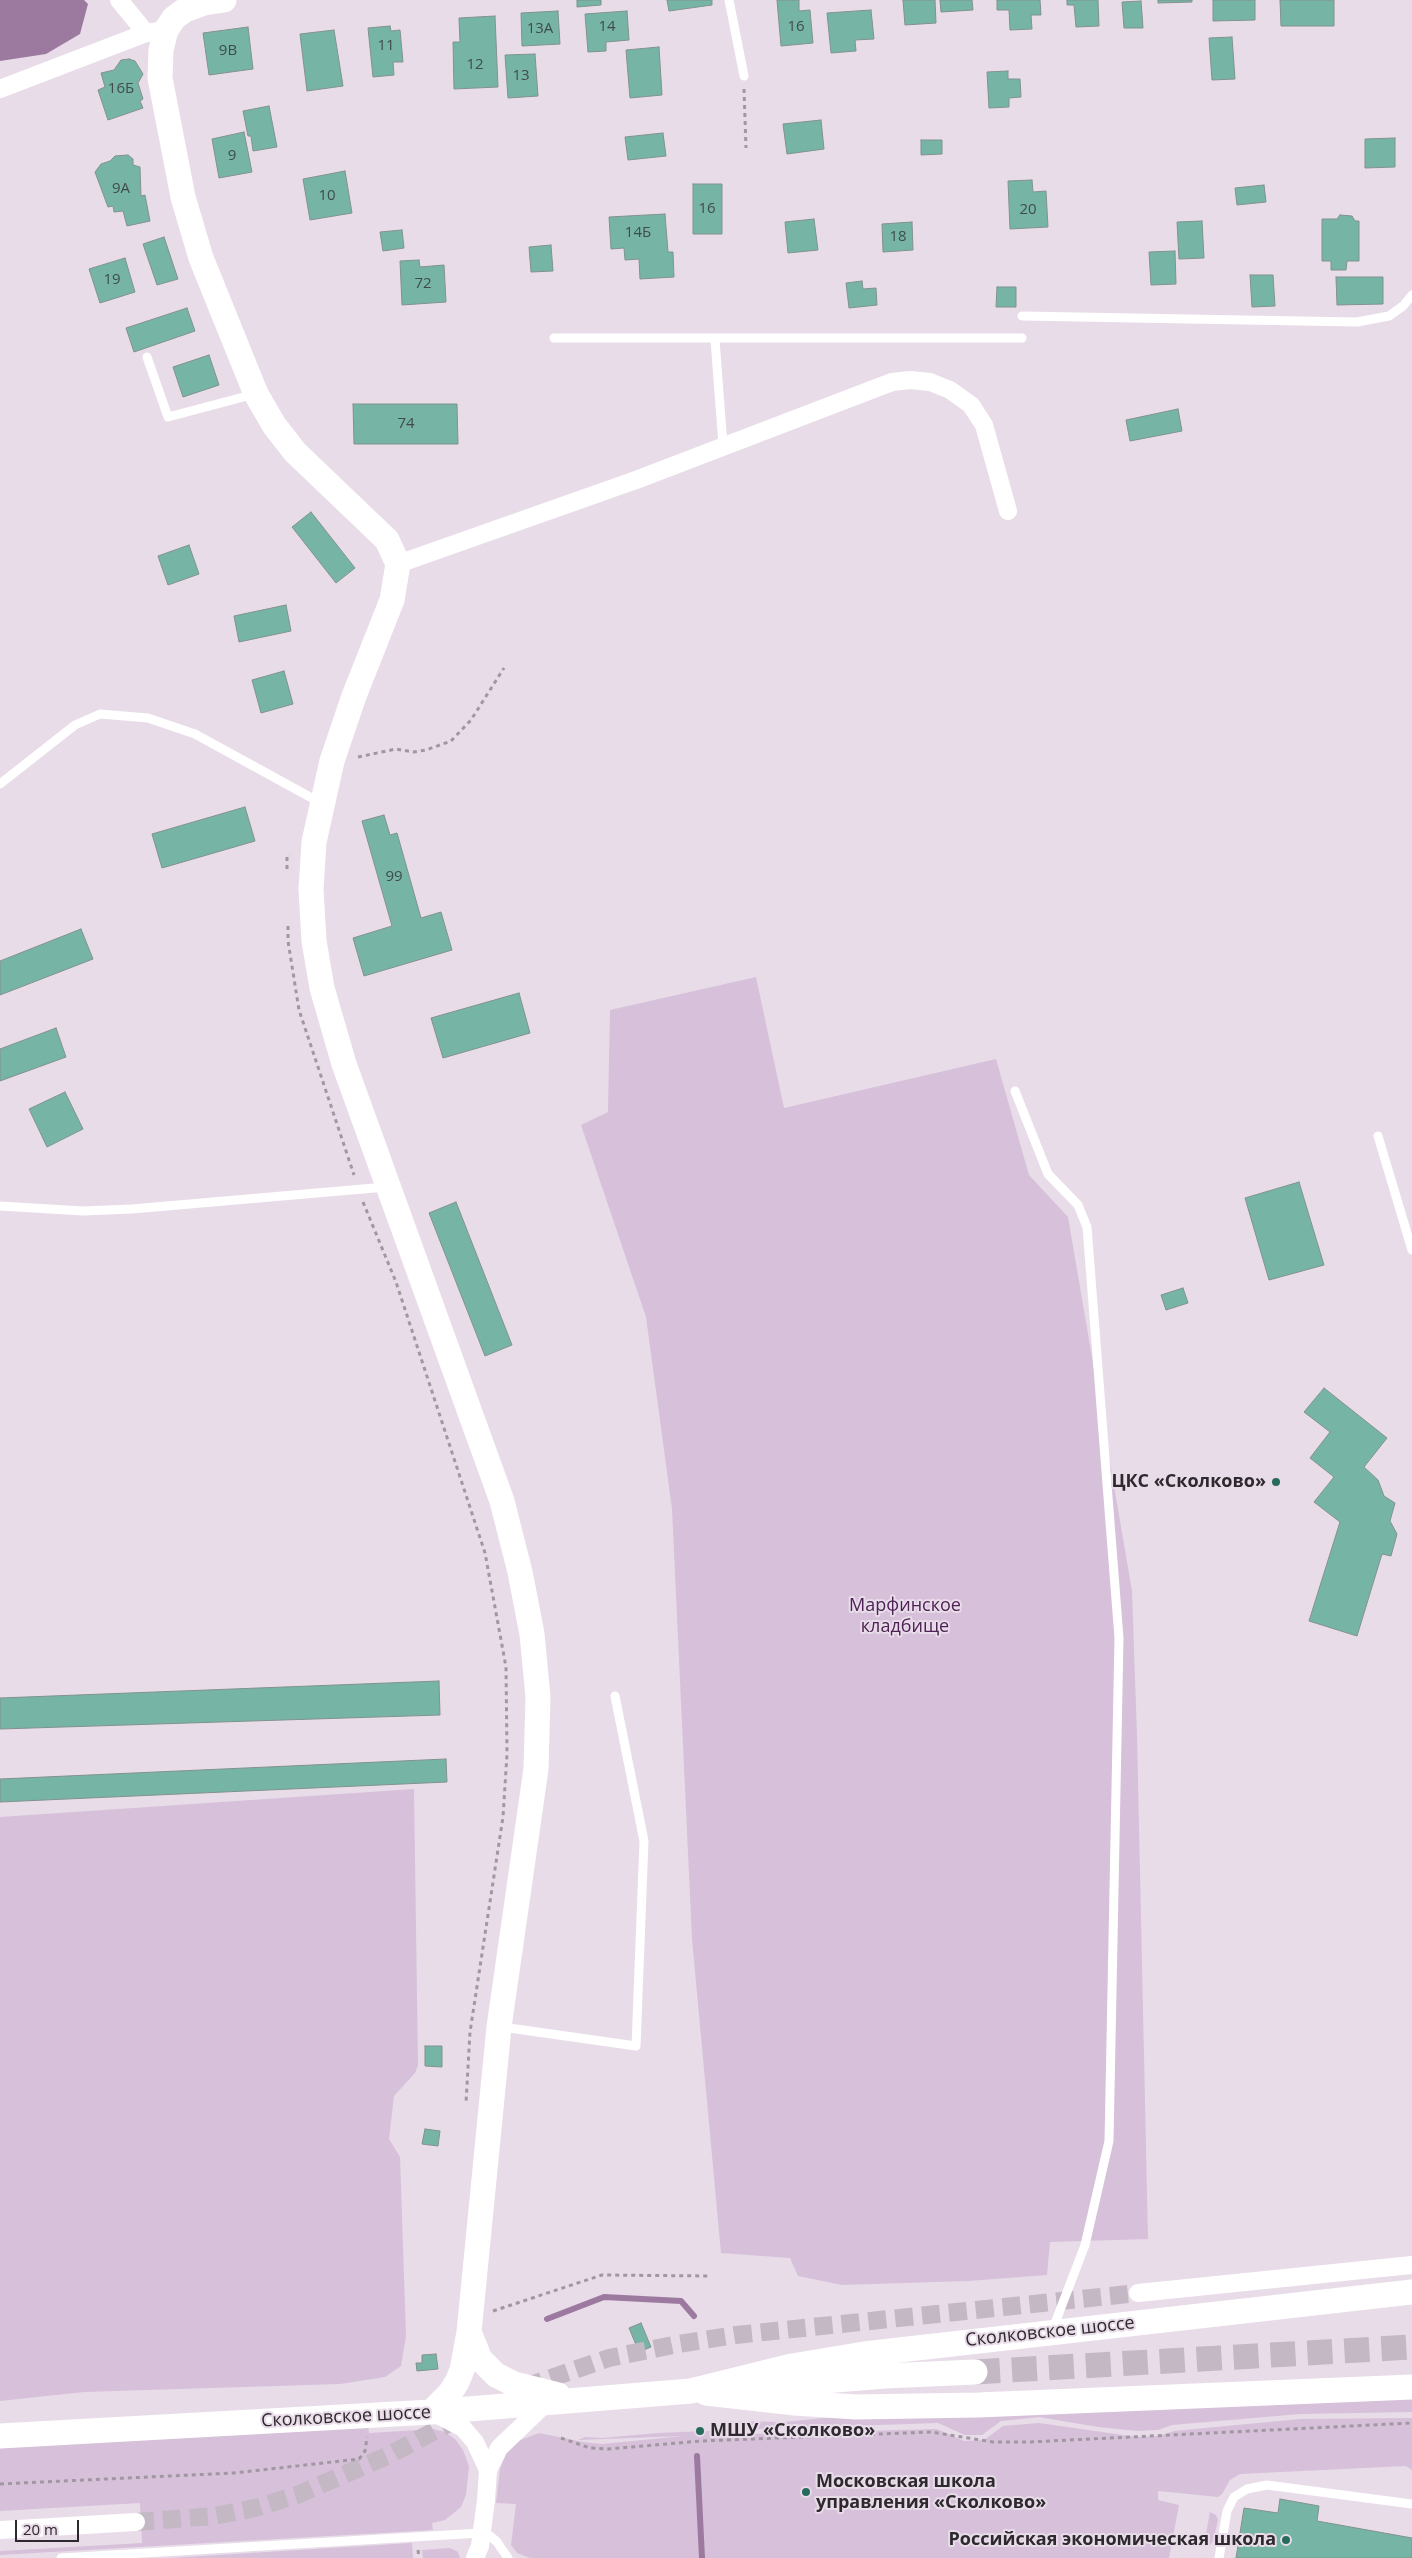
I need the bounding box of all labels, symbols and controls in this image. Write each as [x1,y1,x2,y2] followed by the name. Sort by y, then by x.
[598,18,616,36] house number: 14
[787,18,805,36] house number: 16
[527,20,553,38] house number: 13А
[377,37,395,55] house number: 11
[219,42,237,60] house number: 9В
[466,56,484,74] house number: 12
[512,67,530,85] house number: 13
[108,80,134,98] house number: 16Б
[228,147,236,165] house number: 9
[112,180,130,198] house number: 9А
[318,187,336,205] house number: 10
[698,200,716,218] house number: 16
[1019,201,1037,219] house number: 20
[625,224,651,242] house number: 14Б
[889,228,907,246] house number: 18
[103,271,121,289] house number: 19
[414,275,432,293] house number: 72
[397,415,415,433] house number: 74
[385,868,403,886] house number: 99
[1111,1471,1266,1493] place label: ЦКС «Сколково»
[1270,1476,1282,1488] marker: ЦКС «Сколково»
[849,1595,961,1638] park label: Марфинское кладбище
[964,2312,1136,2352] street label: Сколковское шоссе
[261,2402,431,2432] street label: Сколковское шоссе
[710,2420,875,2442] place label: МШУ «Сколково»
[694,2425,706,2437] marker: МШУ «Сколково»
[816,2471,1046,2514] place label: Московская школа управления «Сколково»
[800,2486,812,2498] marker: Московская школа управления «Сколково»
[18,2510,81,2542] scale bar
[23,2519,58,2539] text: 20 m
[948,2529,1276,2551] place label: Российская экономическая школа
[1280,2534,1292,2546] marker: Российская экономическая школа

